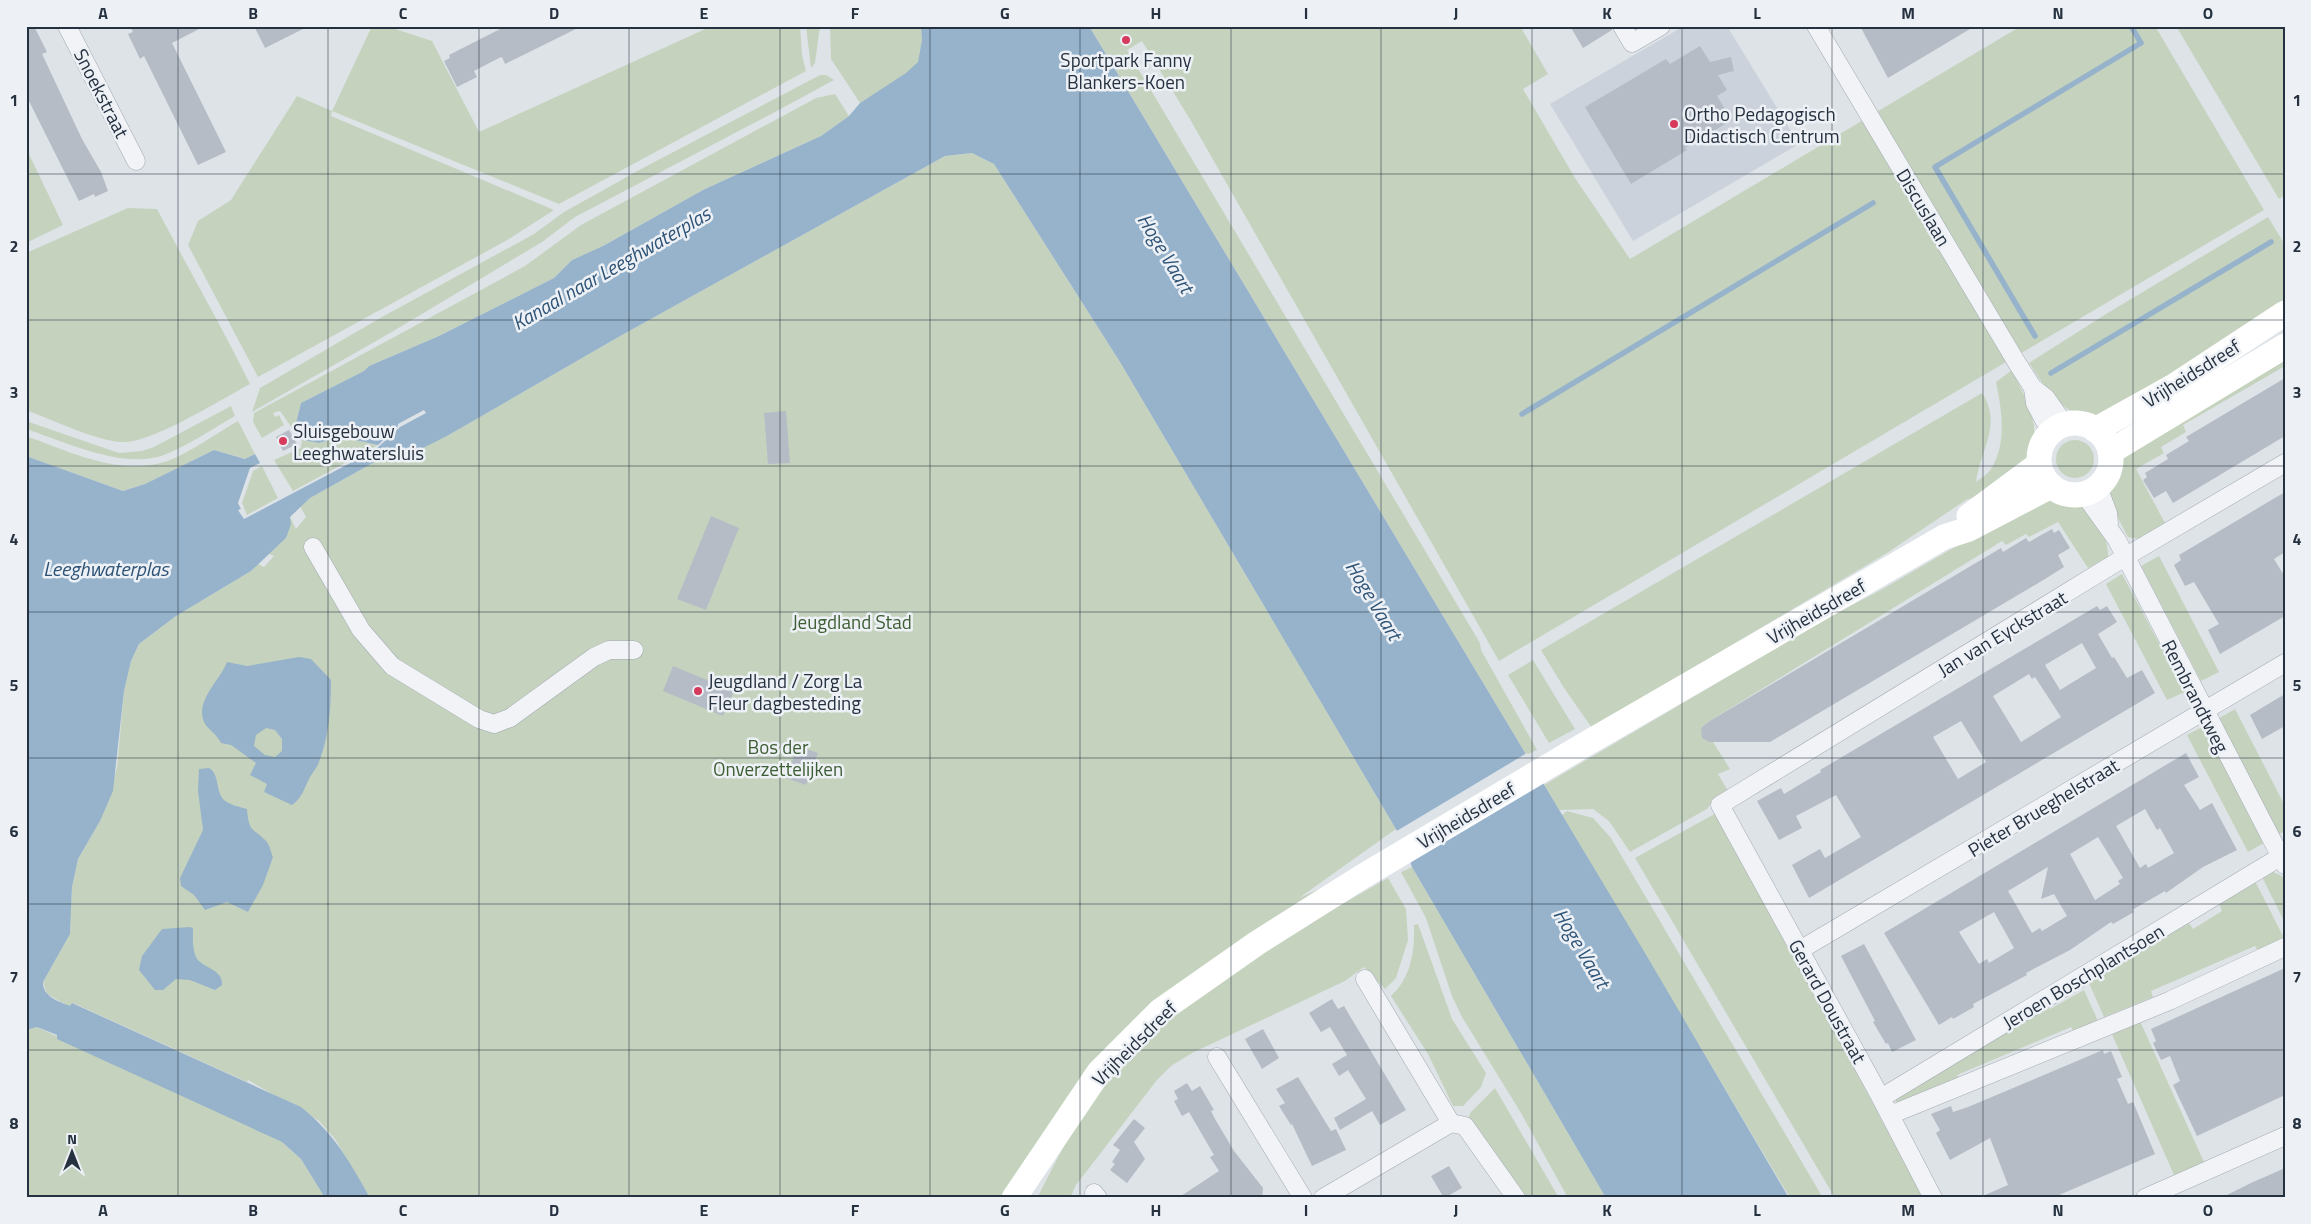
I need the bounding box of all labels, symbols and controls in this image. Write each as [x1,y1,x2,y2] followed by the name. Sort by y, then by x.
[98,1,108,25] text: A
[248,1,258,25] text: B
[399,1,408,25] text: C
[549,1,559,25] text: D
[700,1,709,25] text: E
[851,1,860,25] text: F
[1000,1,1010,25] text: G
[1151,1,1161,25] text: H
[1304,1,1308,25] text: I
[1454,1,1458,25] text: J
[1602,1,1612,25] text: K
[1753,1,1761,25] text: L
[1901,1,1915,25] text: M
[2052,1,2064,25] text: N
[2203,1,2213,25] text: O
[1120,34,1132,46] marker: Sportpark Fanny Blankers-Koen
[67,43,137,143] street label: Snoekstraat
[1060,45,1192,96] place label: Sportpark Fanny Blankers-Koen
[10,88,18,112] text: 1
[2293,88,2301,112] text: 1
[1684,99,1840,150] place label: Ortho Pedagogisch Didactisch Centrum
[1668,118,1680,130] marker: Ortho Pedagogisch Didactisch Centrum
[1889,163,1959,251] street label: Discuslaan
[506,198,717,338] water label: Kanaal naar Leeghwaterplas
[1130,207,1203,301] water label: Hoge Vaart
[10,234,18,258] text: 2
[2293,234,2301,258] text: 2
[2137,331,2246,415] street label: Vrijheidsdreef
[10,380,18,404] text: 3
[2293,380,2301,404] text: 3
[293,416,424,467] place label: Sluisgebouw Leeghwatersluis
[277,435,289,447] marker: Sluisgebouw Leeghwatersluis
[10,527,19,551] text: 4
[2293,527,2302,551] text: 4
[43,553,170,584] water label: Leeghwaterplas
[1338,554,1411,648] water label: Hoge Vaart
[1761,571,1872,651] street label: Vrijheidsdreef
[1932,583,2073,683] street label: Jan van Eyckstraat
[792,607,912,636] park label: Jeugdland Stad
[2155,634,2237,758] street label: Rembrandtweg
[708,666,863,717] place label: Jeugdland / Zorg La Fleur dagbesteding
[10,673,19,697] text: 5
[2293,673,2302,697] text: 5
[692,685,704,697] marker: Jeugdland / Zorg La Fleur dagbesteding
[713,732,843,783] park label: Bos der Onverzettelijken
[1962,750,2124,864] street label: Pieter Brueghelstraat
[1411,774,1521,856] street label: Vrijheidsdreef
[10,819,19,843] text: 6
[2293,819,2302,843] text: 6
[1546,902,1619,996] water label: Hoge Vaart
[1997,916,2169,1036] street label: Jeroen Boschplantsoen
[1782,934,1874,1069] street label: Gerard Doustraat
[10,965,18,989] text: 7
[2293,965,2301,989] text: 7
[1085,993,1184,1092] street label: Vrijheidsdreef
[10,1111,19,1135] text: 8
[2293,1111,2302,1135] text: 8
[48,1126,98,1176] north arrow
[67,1128,77,1149] text: N
[98,1198,108,1222] text: A
[248,1198,258,1222] text: B
[399,1198,408,1222] text: C
[549,1198,559,1222] text: D
[700,1198,709,1222] text: E
[851,1198,860,1222] text: F
[1000,1198,1010,1222] text: G
[1151,1198,1161,1222] text: H
[1304,1198,1308,1222] text: I
[1454,1198,1458,1222] text: J
[1602,1198,1612,1222] text: K
[1753,1198,1761,1222] text: L
[1901,1198,1915,1222] text: M
[2052,1198,2064,1222] text: N
[2203,1198,2213,1222] text: O

